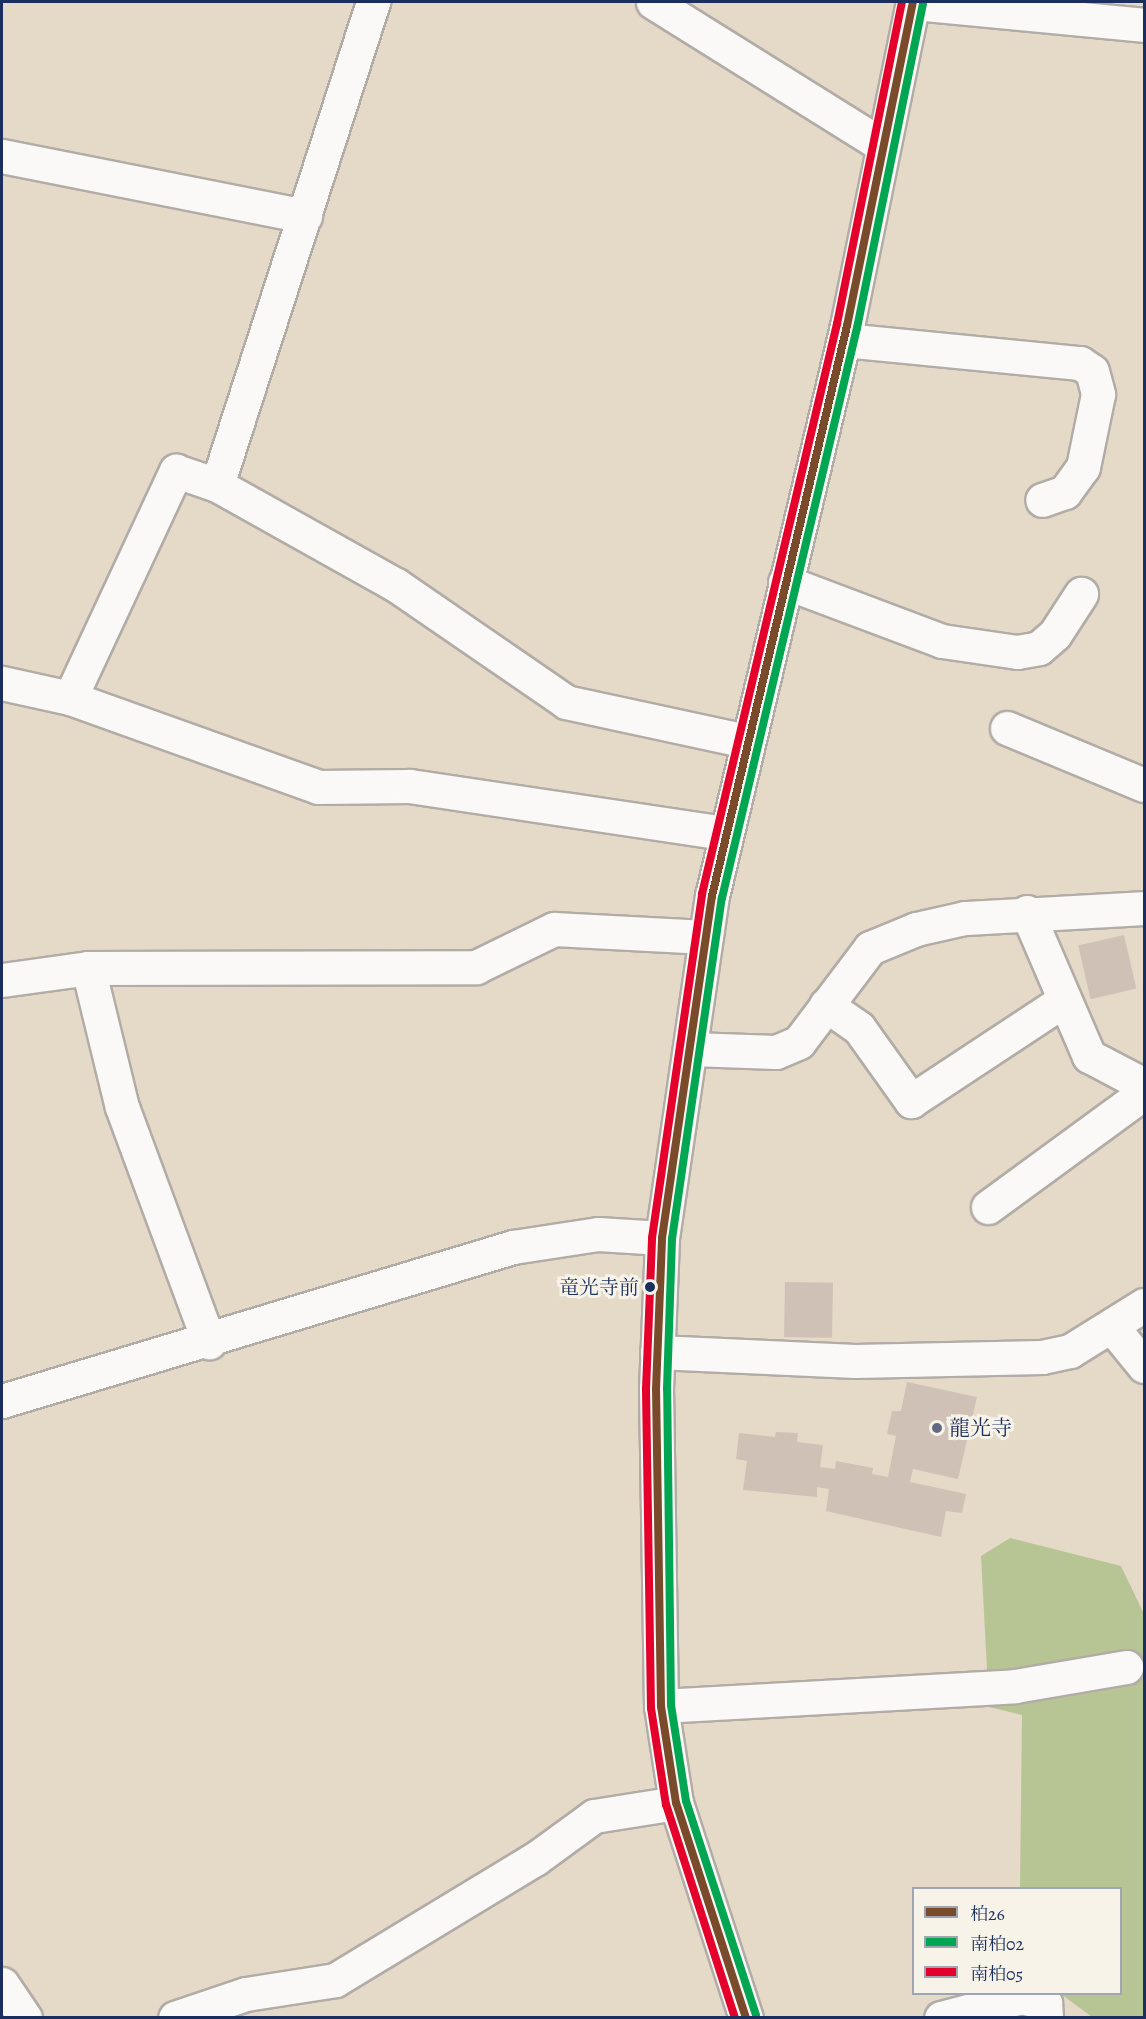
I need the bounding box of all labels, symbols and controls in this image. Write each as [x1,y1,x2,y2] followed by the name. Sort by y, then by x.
[559,1275,639,1299] place label: 竜光寺前
[644,1281,656,1293] marker: 竜光寺前
[949,1415,1012,1441] place label: 龍光寺
[930,1421,944,1435] marker: 龍光寺
[912,1887,1122,1995] legend
[970,1902,1005,1926] text: 柏26
[970,1932,1024,1956] text: 南柏02
[970,1962,1023,1986] text: 南柏05

